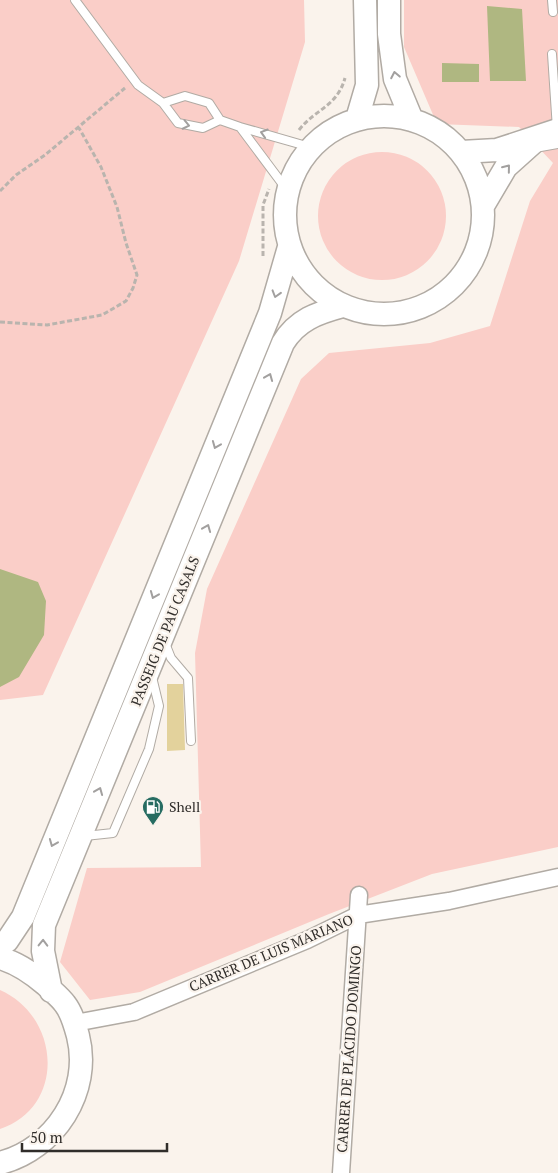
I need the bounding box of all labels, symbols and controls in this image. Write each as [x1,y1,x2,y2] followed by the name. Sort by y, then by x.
[390,70,400,79] one-way arrow
[182,119,190,129] one-way arrow
[260,129,268,139] one-way arrow
[502,165,510,174] one-way arrow
[272,289,282,297] one-way arrow
[262,373,273,382] one-way arrow
[212,440,222,449] one-way arrow
[201,524,212,533] one-way arrow
[126,553,203,708] street label: PASSEIG DE PAU CASALS
[150,590,161,599] one-way arrow
[93,787,103,796] one-way arrow
[141,795,165,826] fuel station icon: Shell
[169,797,200,816] place label: Shell
[49,838,60,847] one-way arrow
[186,909,356,996] street label: CARRER DE LUIS MARIANO
[38,939,48,946] one-way arrow
[332,945,365,1153] street label: CARRER DE PLÁCIDO DOMINGO
[22,1120,168,1152] scale bar
[30,1127,63,1147] text: 50 m

